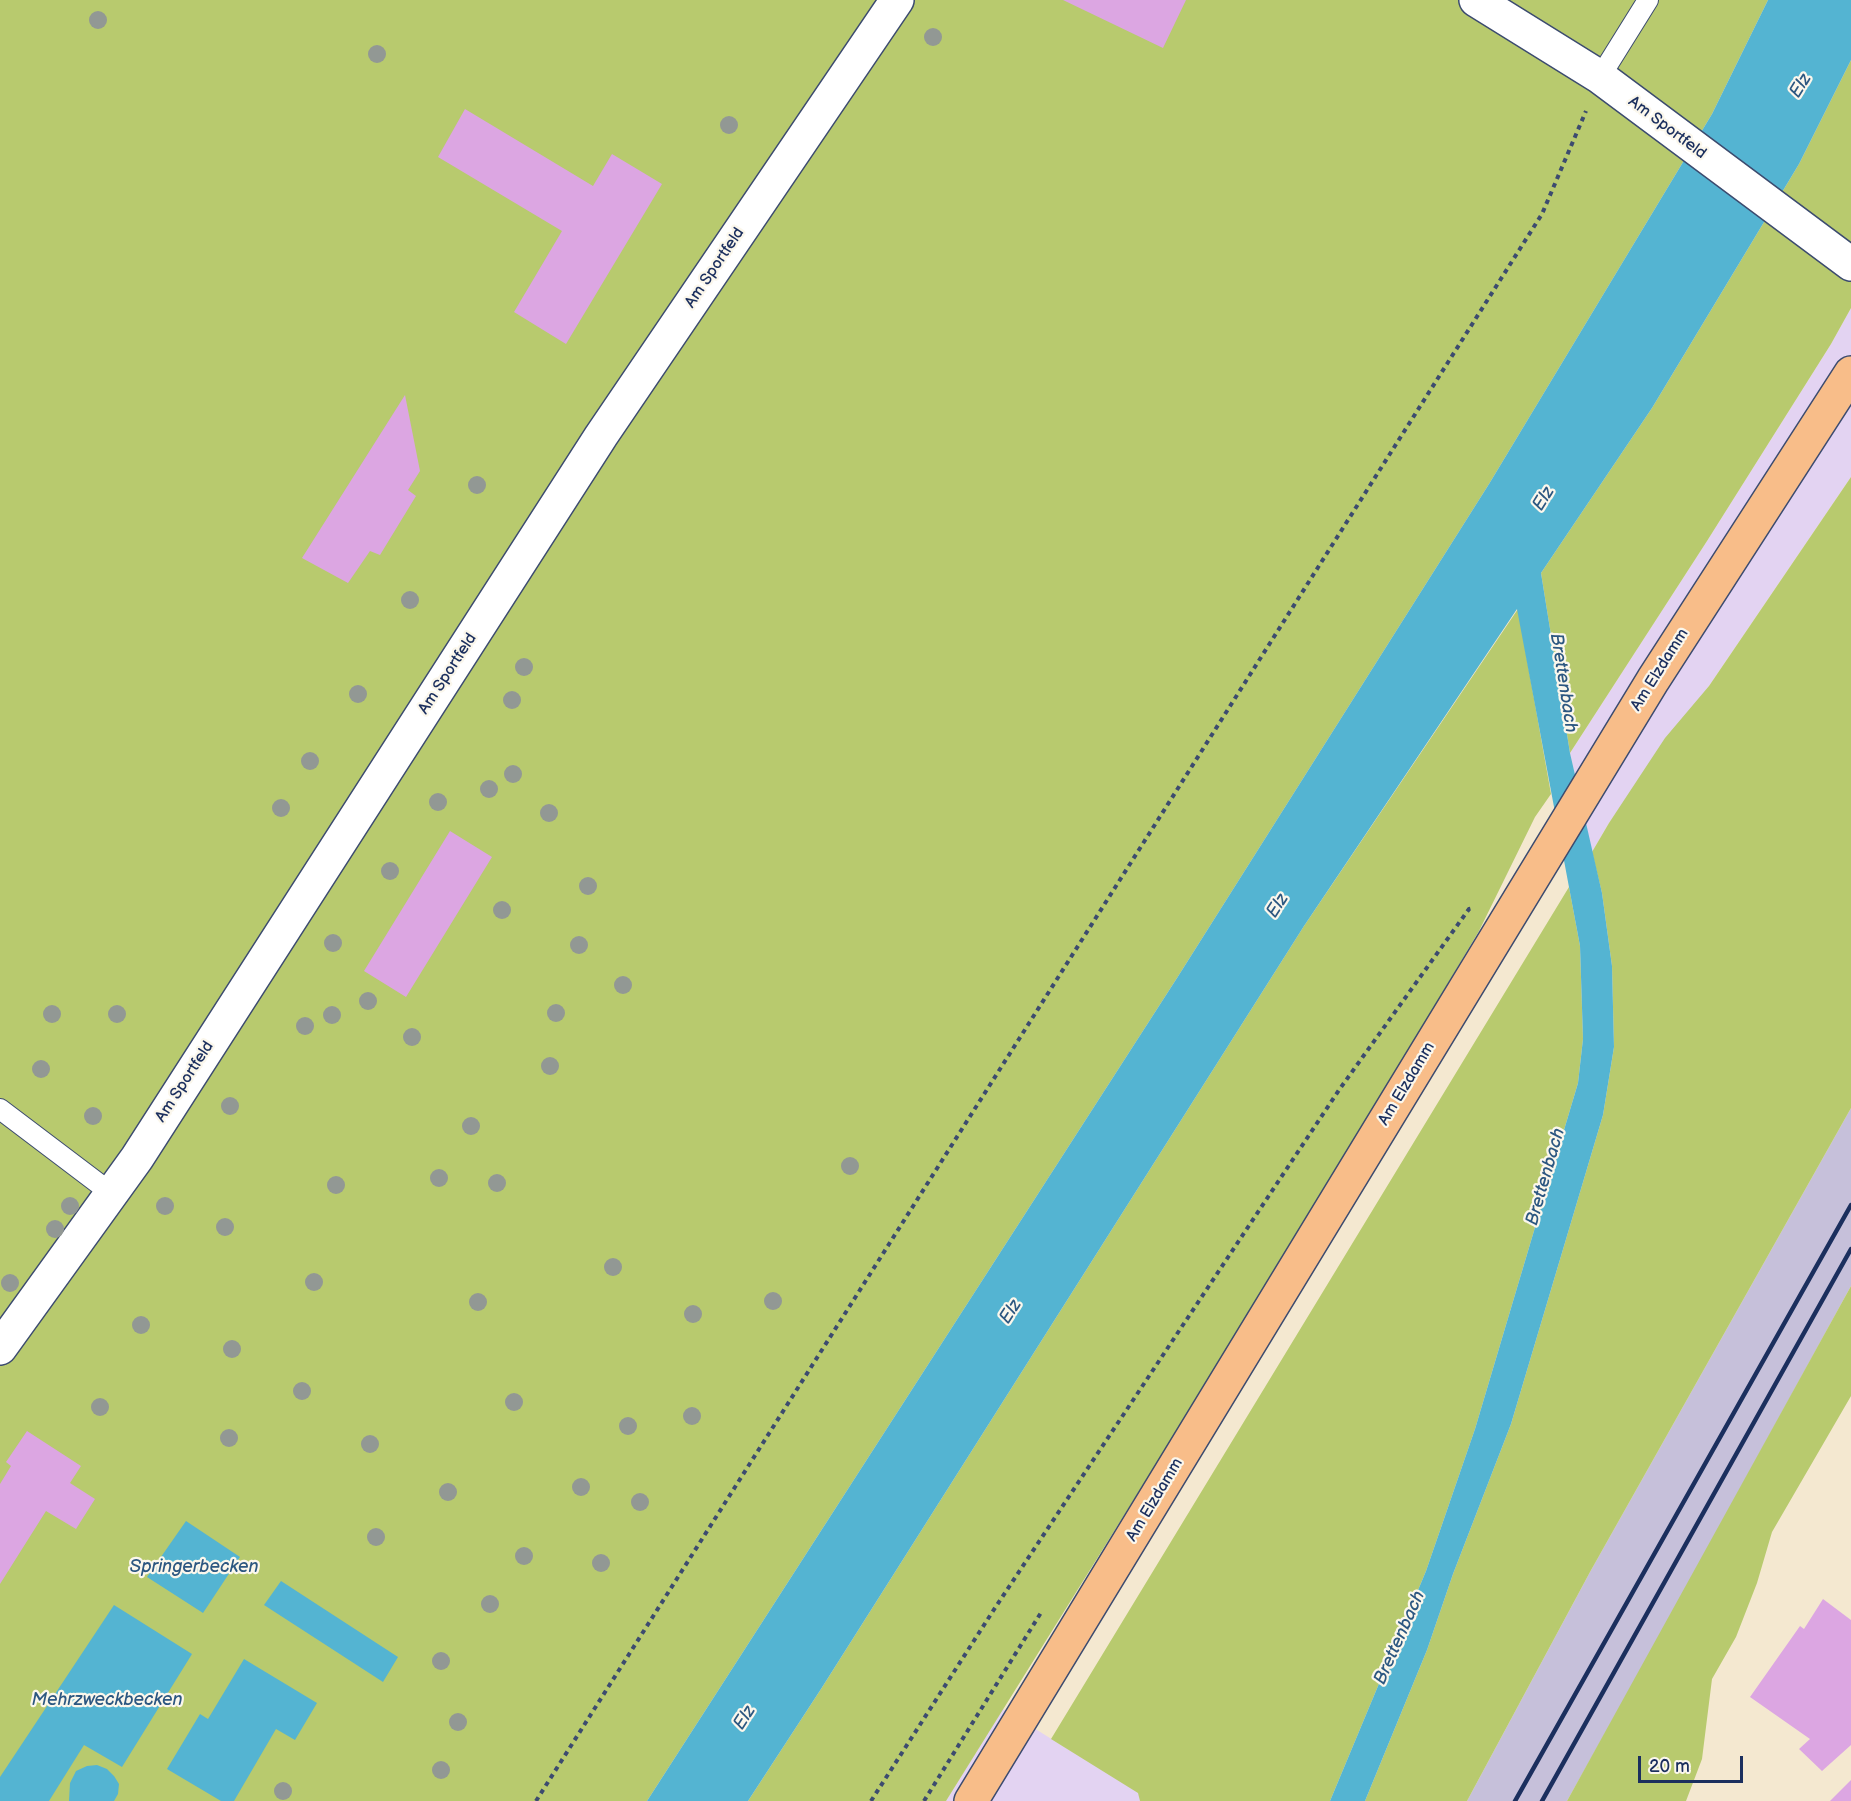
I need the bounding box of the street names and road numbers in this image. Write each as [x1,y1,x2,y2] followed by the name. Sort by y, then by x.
[1624,92,1710,164] street label: Am Sportfeld
[681,224,749,312] street label: Am Sportfeld
[1627,625,1693,715] street label: Am Elzdamm
[415,630,481,718] street label: Am Sportfeld
[152,1038,218,1126] street label: Am Sportfeld
[1375,1039,1439,1129] street label: Am Elzdamm
[1123,1455,1187,1545] street label: Am Elzdamm

